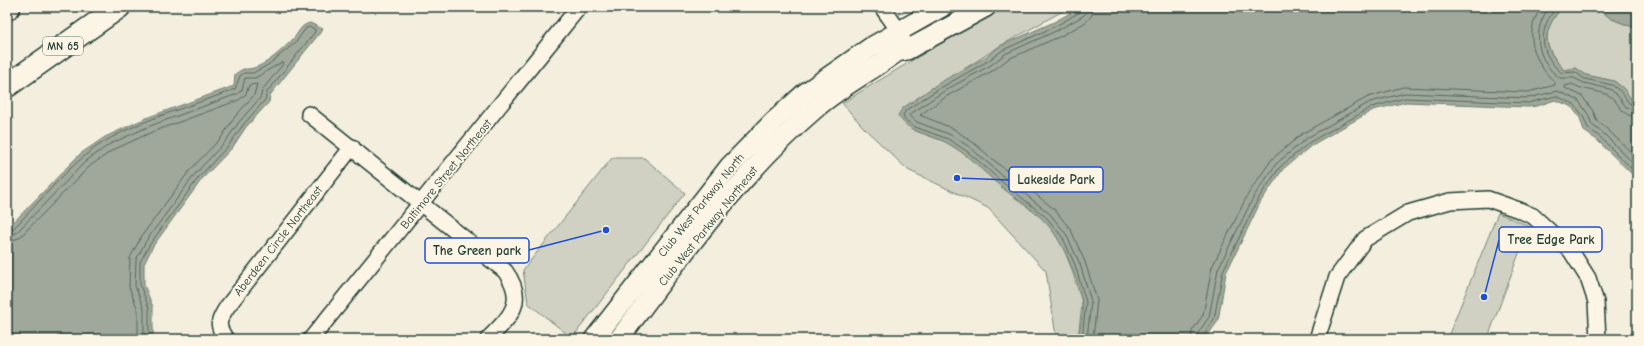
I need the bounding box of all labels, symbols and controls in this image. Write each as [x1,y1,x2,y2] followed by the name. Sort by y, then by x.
[43,37,83,55] road number: MN 65
[398,116,495,232] street label: Baltimore Street Northeast
[655,150,747,260] street label: Club West Parkway North
[655,163,761,289] street label: Club West Parkway Northeast
[1009,167,1103,192] callout: Lakeside Park
[1017,172,1095,187] text: Lakeside Park
[231,183,326,299] street label: Aberdeen Circle Northeast
[1499,227,1602,252] callout: Tree Edge Park
[1507,232,1595,247] text: Tree Edge Park
[425,238,529,263] callout: The Green park
[433,243,522,258] text: The Green park

